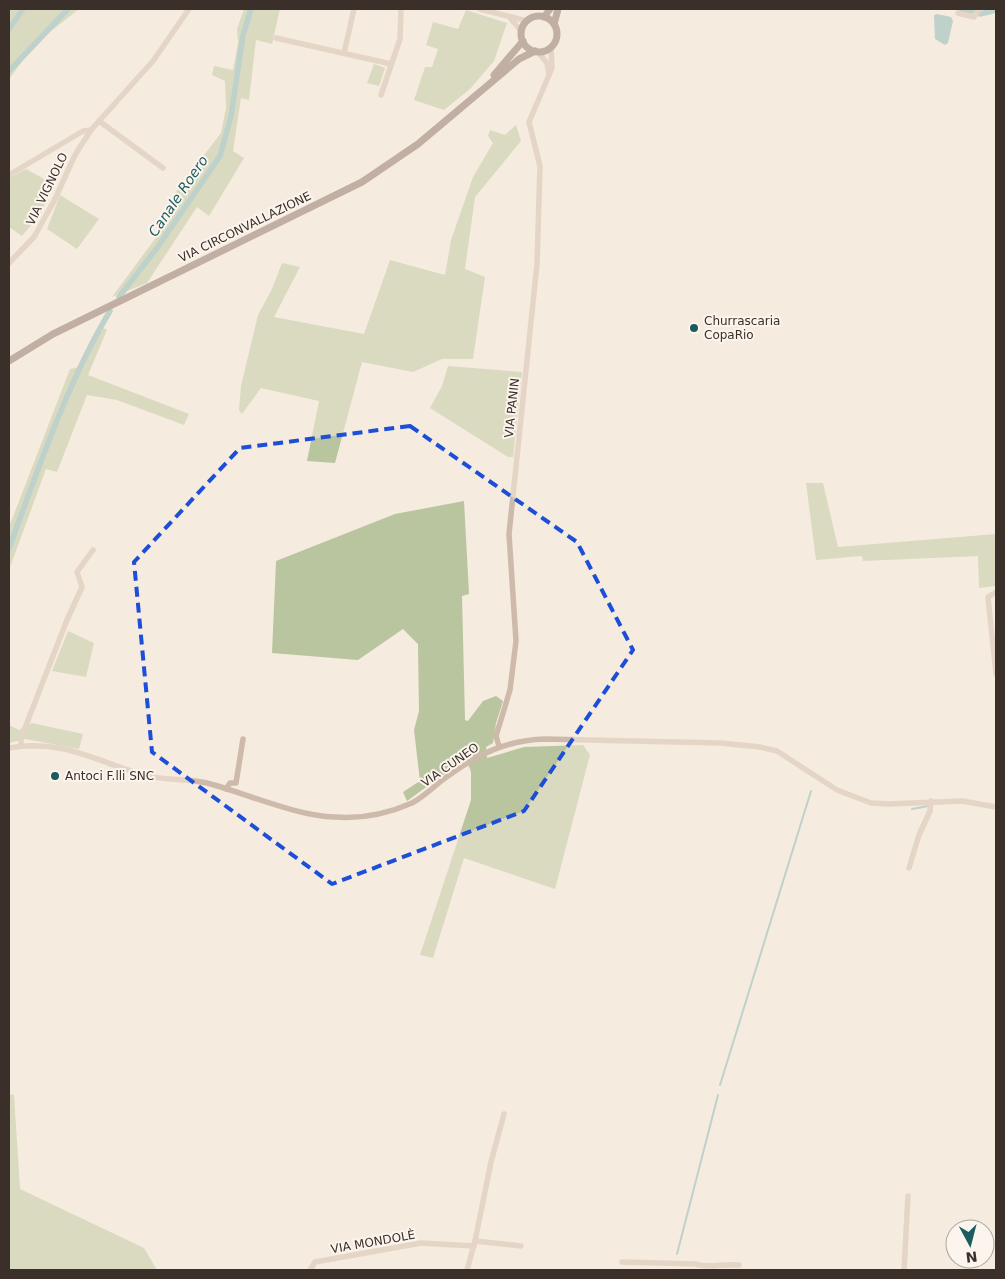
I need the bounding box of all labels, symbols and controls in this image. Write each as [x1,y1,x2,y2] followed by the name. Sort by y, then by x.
[23,150,71,228] street label: VIA VIGNOLO
[145,153,211,239] water label: Canale Roero
[177,189,313,265] street label: VIA CIRCONVALLAZIONE
[704,314,780,342] place label: Churrascaria CopaRio
[688,322,700,334] marker: Churrascaria CopaRio
[502,377,522,439] street label: VIA PANIN
[419,740,481,790] street label: VIA CUNEO
[65,769,154,783] place label: Antoci F.lli SNC
[49,770,61,782] marker: Antoci F.lli SNC
[945,1219,995,1269] north arrow
[330,1227,416,1256] street label: VIA MONDOLÈ
[965,1248,978,1266] text: N

